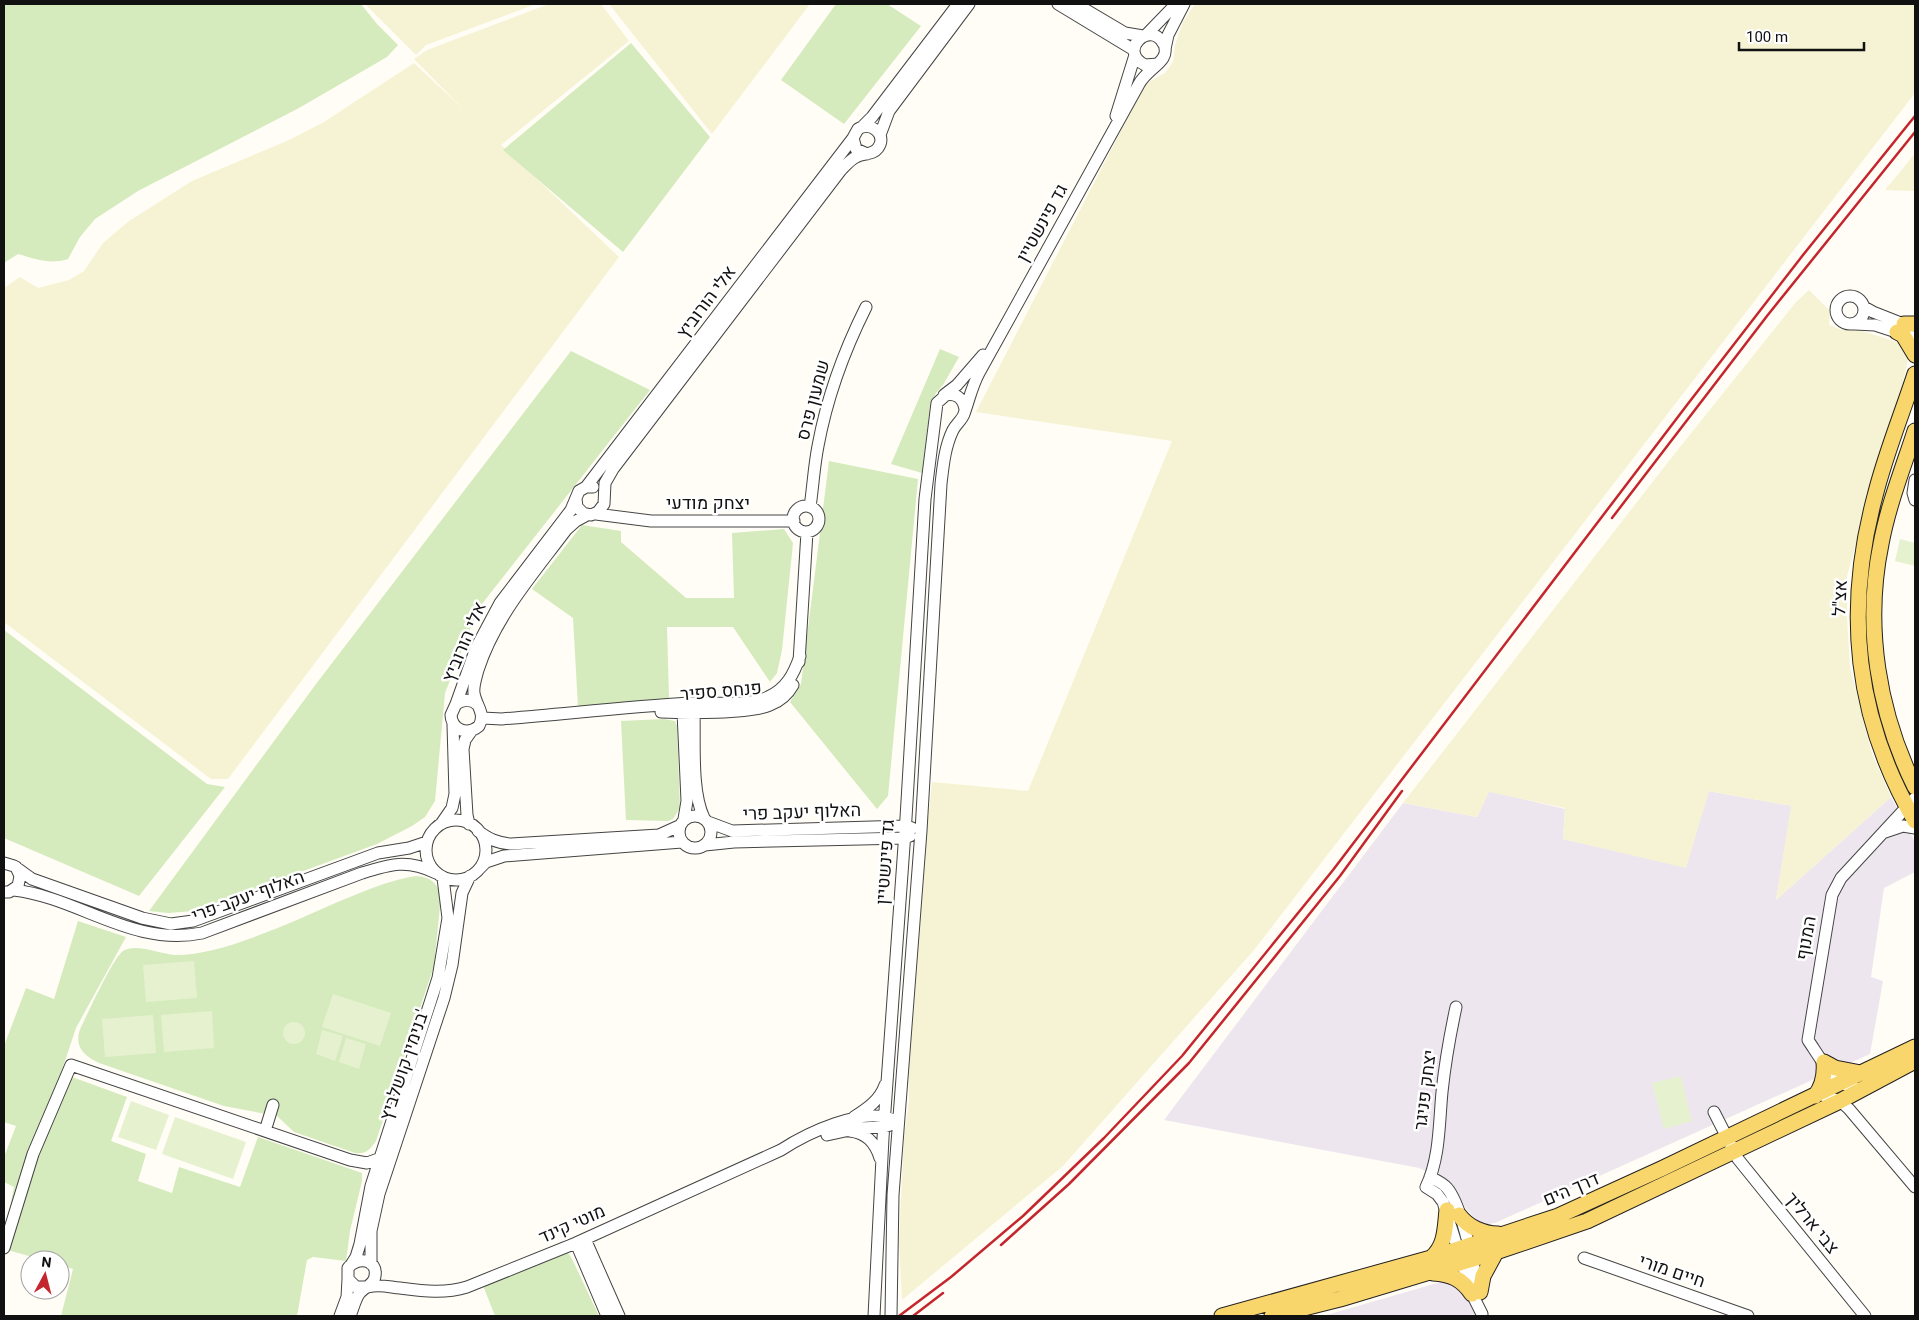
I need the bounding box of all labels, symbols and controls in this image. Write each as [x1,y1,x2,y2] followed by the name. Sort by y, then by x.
[1739,20,1864,52] scale bar
[1746,26,1788,48] text: 100 m
[1010,179,1075,267] street label: גד פינשטיין
[670,260,743,344] street label: אלי הורוביץ
[790,357,837,444] street label: שמעון פרס
[666,490,750,517] street label: יצחק מודעי
[1826,579,1855,617] street label: אצ"ל
[435,598,494,687] street label: אלי הורוביץ
[679,674,763,709] street label: פנחס ספיר
[742,797,862,828] street label: האלוף יעקב פרי
[869,818,902,906] street label: גד פינשטיין
[188,864,308,929] street label: האלוף יעקב פרי
[1789,914,1824,962] street label: המנוף
[373,1006,436,1124] street label: בנימין קושלביץ'
[1407,1048,1444,1132] street label: יצחק פניגר
[1539,1165,1604,1213] street label: דרך הים
[1778,1186,1845,1260] street label: צבי ארליך
[535,1198,610,1251] street label: מוטי קינד
[1635,1248,1709,1295] street label: חיים מורי
[20,1250,70,1300] north arrow
[40,1252,53,1274] text: N

